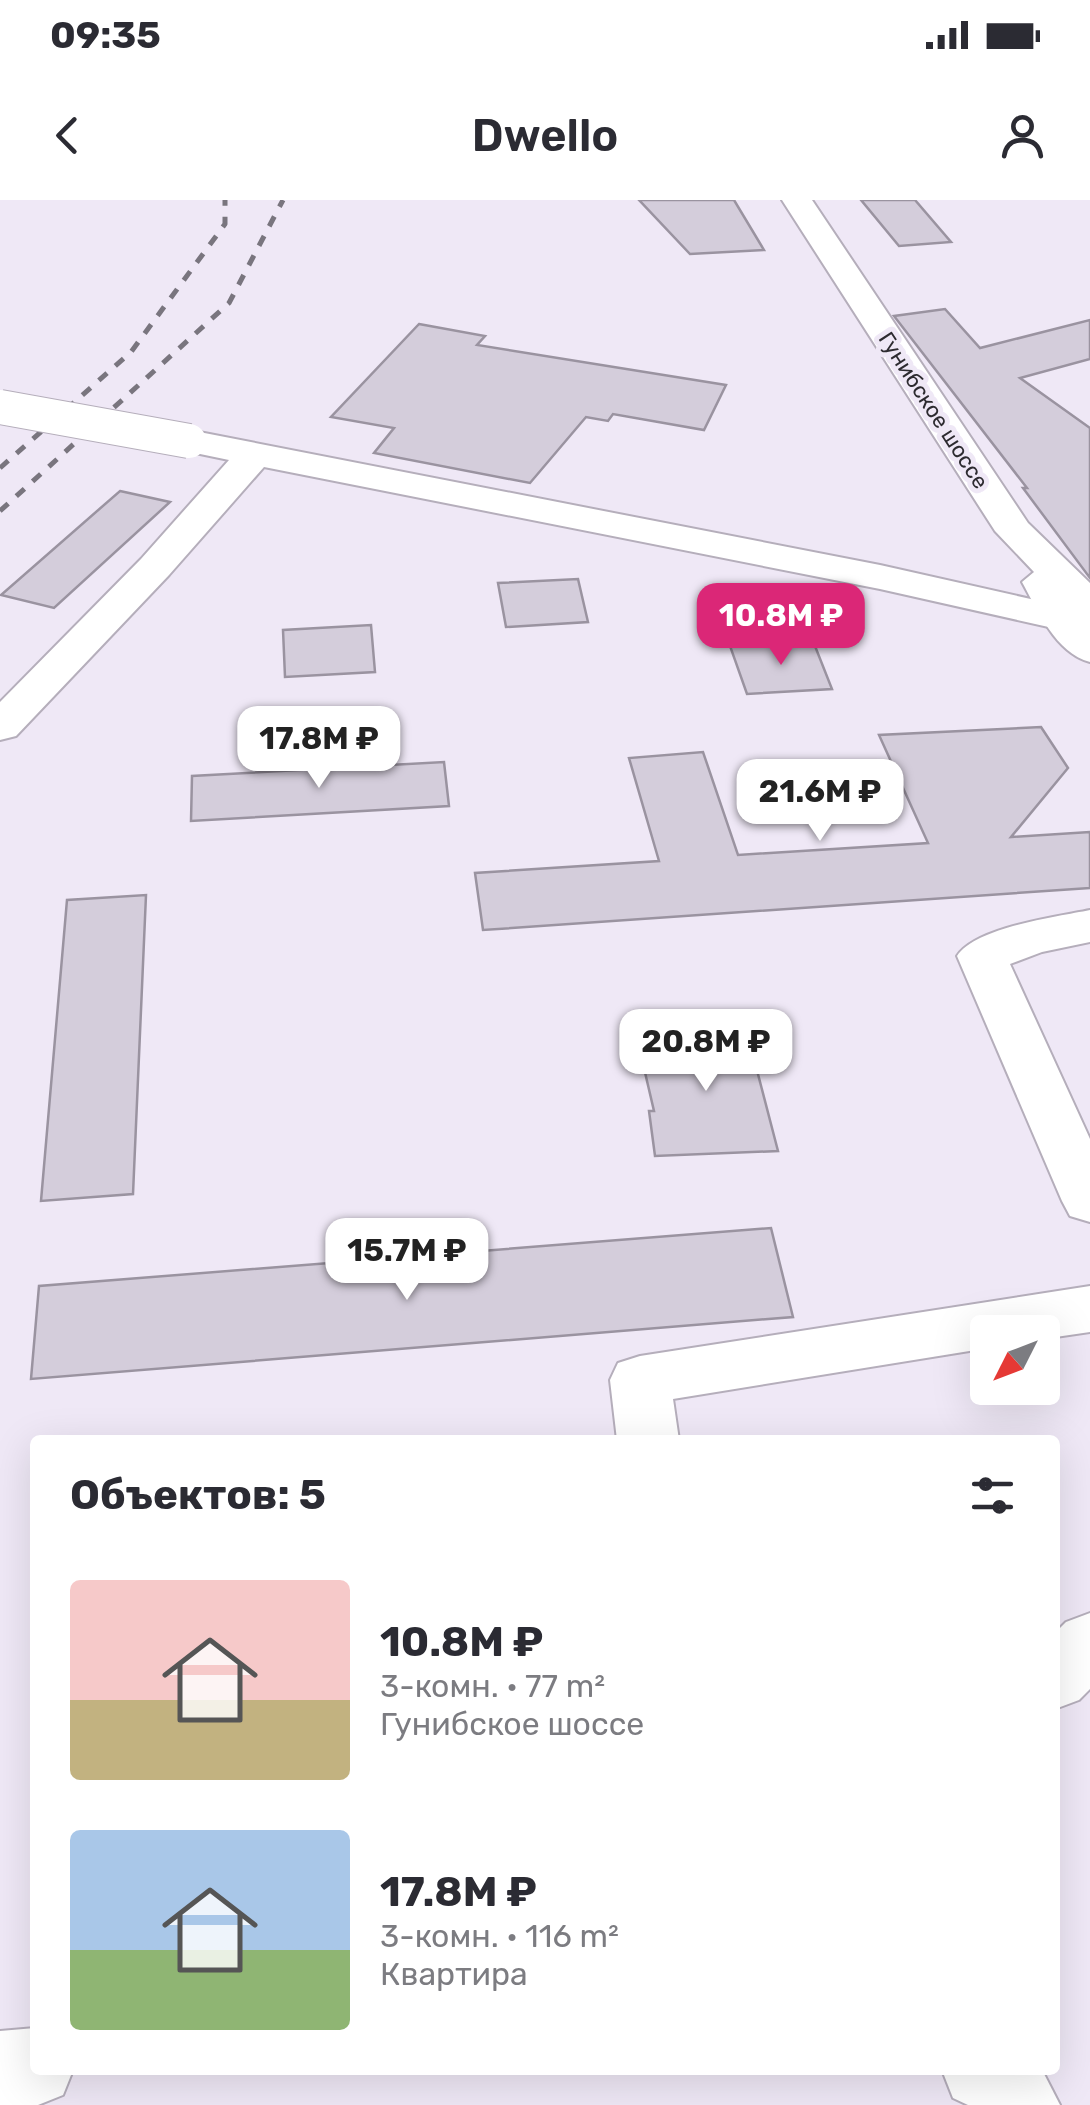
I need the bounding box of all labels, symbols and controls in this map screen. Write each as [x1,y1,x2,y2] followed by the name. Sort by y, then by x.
[50,12,161,58] text: 09:35
[40,108,95,163] icon: back
[995,108,1050,163] icon: person
[472,109,618,162] text: Dwello
[873,327,994,494] street label: Гунибское шоссе
[689,583,873,668] pin: 10.8M ₽
[719,596,843,634] text: 10.8M ₽
[227,706,411,791] pin: 17.8M ₽
[259,719,379,757] text: 17.8M ₽
[728,759,912,844] pin: 21.6M ₽
[759,772,881,810] text: 21.6M ₽
[614,1009,798,1094] pin: 20.8M ₽
[641,1022,771,1060] text: 20.8M ₽
[315,1218,499,1303] pin: 15.7M ₽
[347,1231,467,1269] text: 15.7M ₽
[970,1315,1060,1405] north arrow
[970,1315,1060,1405] map controls
[965,1468,1020,1523] icon: filters
[70,1470,326,1520] text: Объектов: 5
[380,1617,543,1667] text: 10.8M ₽
[150,1620,270,1740] icon: home
[380,1667,605,1705] text: 3-комн. · 77 m²
[380,1705,644,1743] text: Гунибское шоссе
[380,1867,537,1917] text: 17.8M ₽
[150,1870,270,1990] icon: home
[380,1917,619,1955] text: 3-комн. · 116 m²
[380,1955,528,1993] text: Квартира

